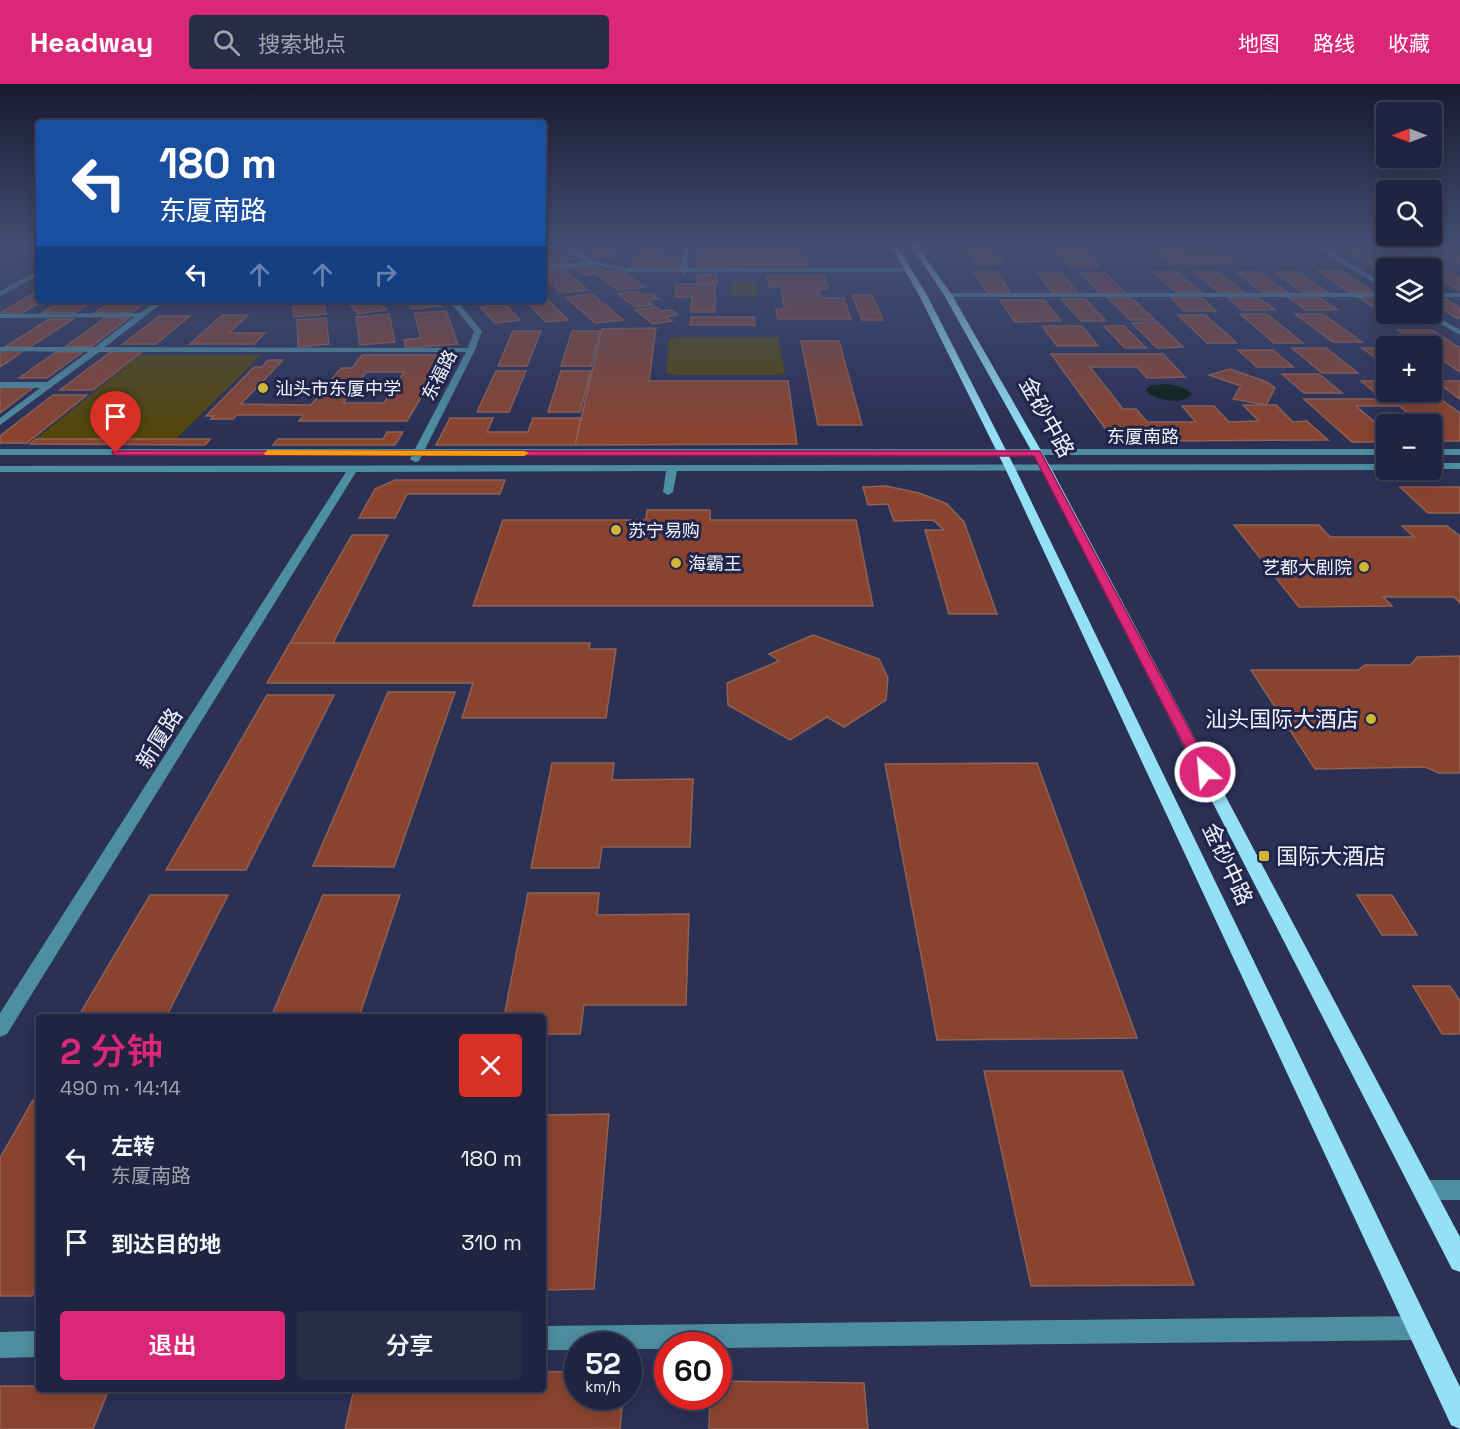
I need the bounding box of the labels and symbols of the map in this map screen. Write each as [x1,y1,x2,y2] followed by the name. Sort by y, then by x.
[1376,102,1442,168] north arrow
[416,346,462,404] street label: 东福路
[1013,372,1081,462] street label: 金砂中路
[275,377,401,400] place label: 汕头市东厦中学
[256,381,270,395] marker: 汕头市东厦中学
[90,391,141,453] pin
[1107,425,1179,448] street label: 东厦南路
[628,519,700,542] place label: 苏宁易购
[609,523,623,537] marker: 苏宁易购
[688,552,742,575] place label: 海霸王
[669,556,683,570] marker: 海霸王
[1262,556,1352,579] place label: 艺都大剧院
[1357,560,1371,574] marker: 艺都大剧院
[130,703,188,773] street label: 新厦路
[1205,705,1359,733] place label: 汕头国际大酒店
[1364,712,1378,726] marker: 汕头国际大酒店
[1173,740,1237,804] position arrow
[1197,818,1259,910] street label: 金砂中路
[1276,842,1386,870] place label: 国际大酒店
[1257,849,1271,863] marker: 国际大酒店
[654,1332,732,1410] speed limit sign: 60

